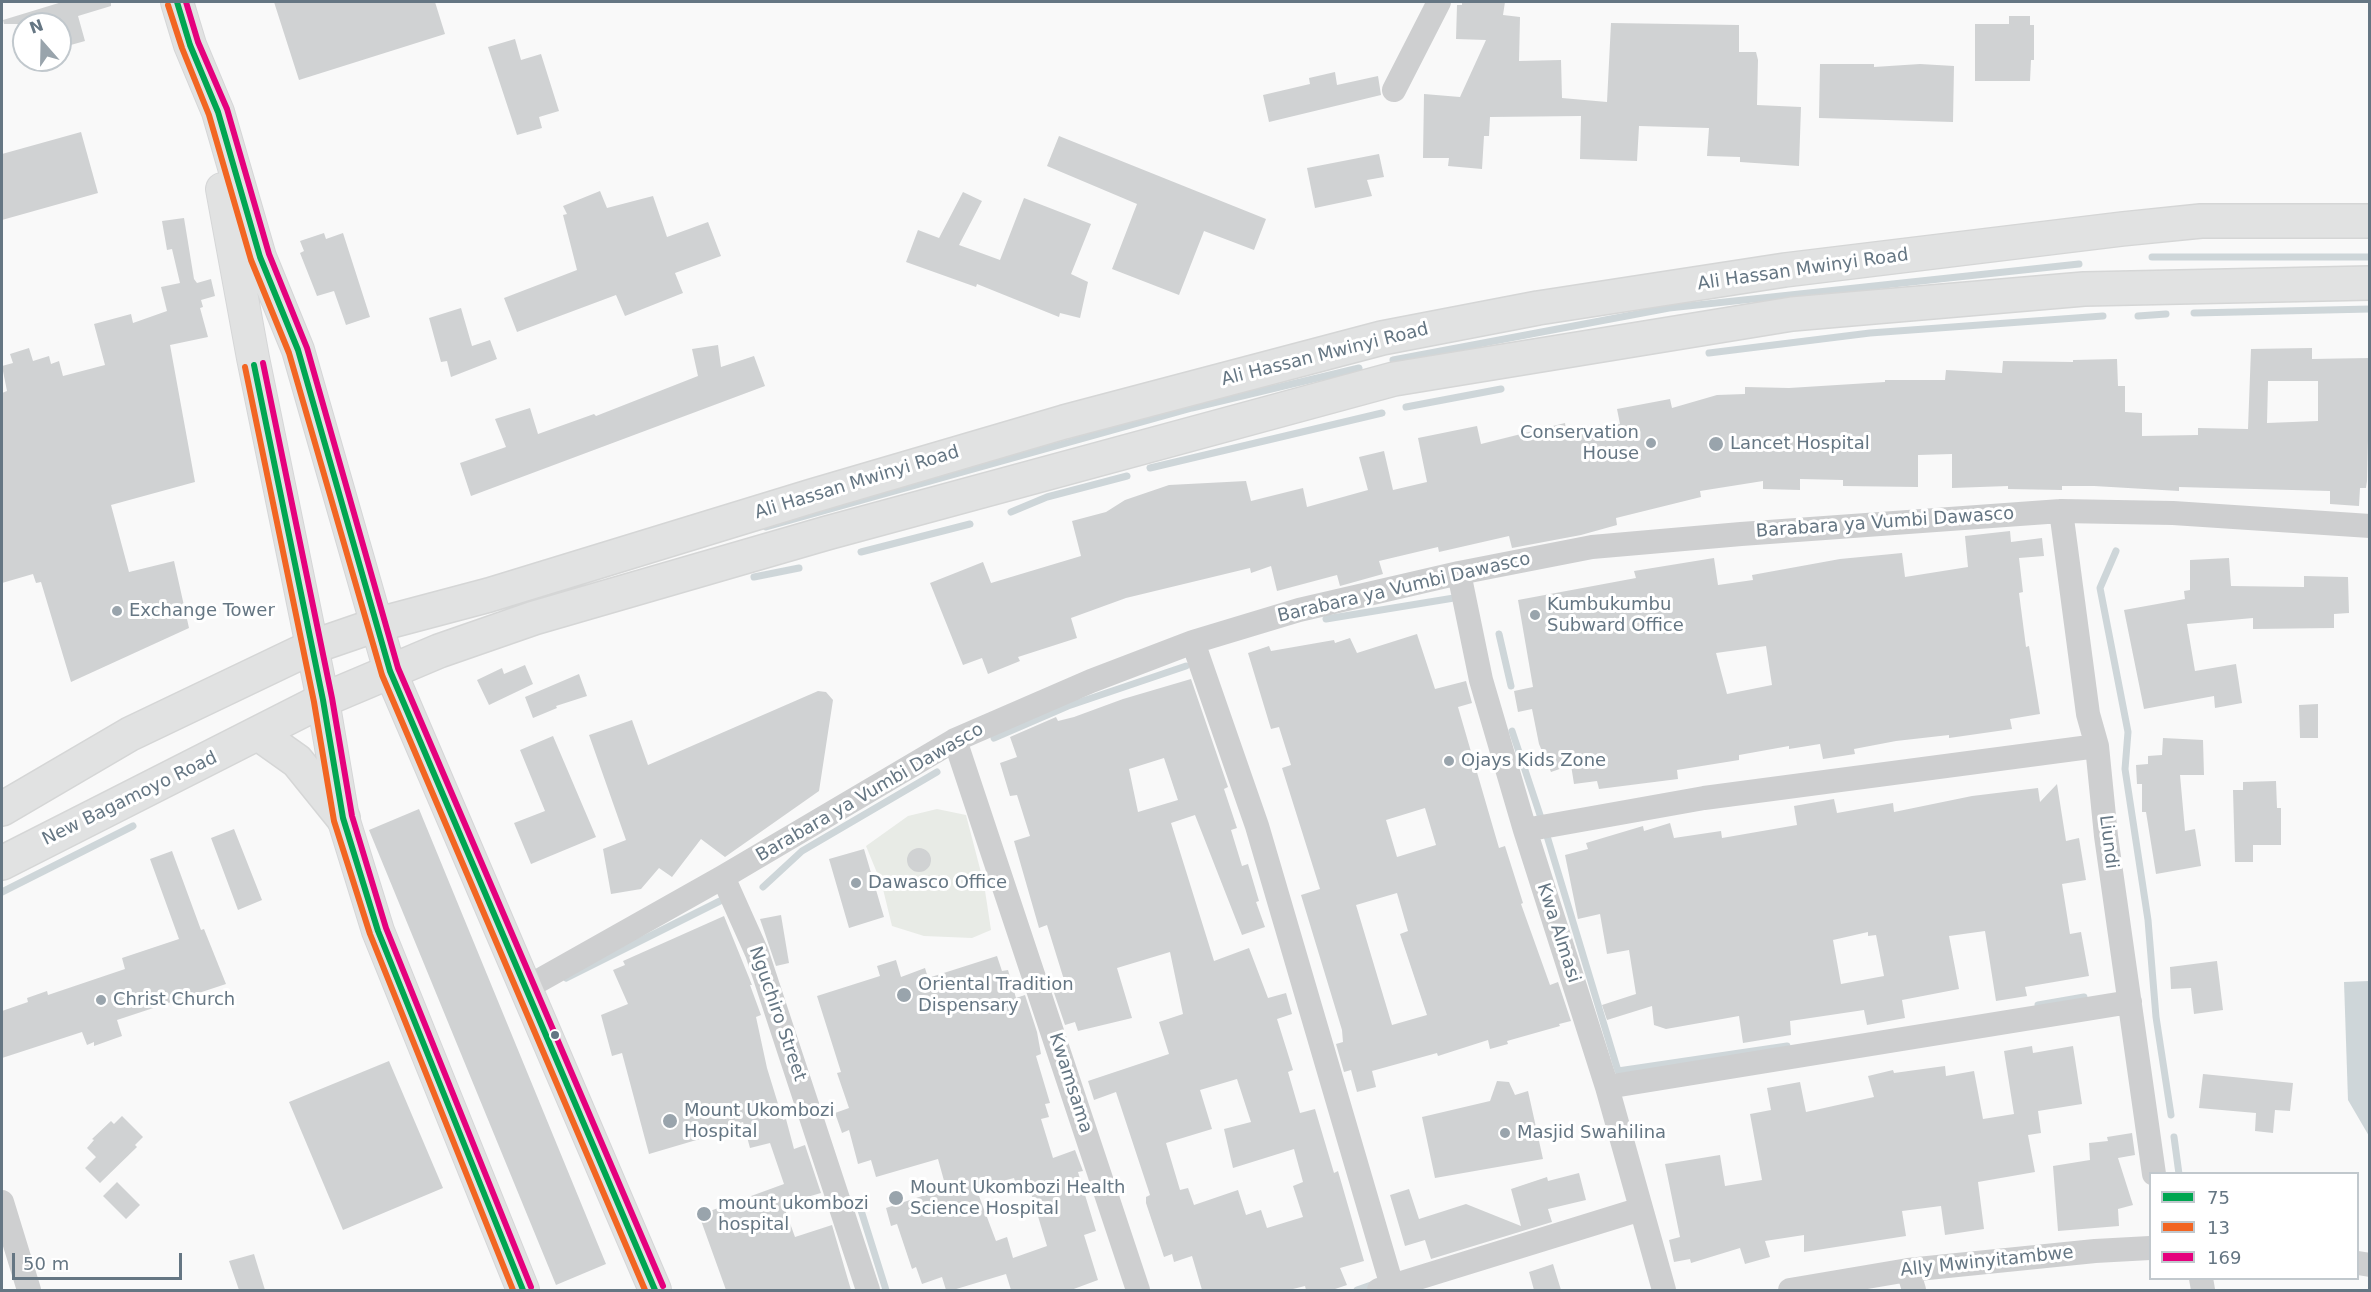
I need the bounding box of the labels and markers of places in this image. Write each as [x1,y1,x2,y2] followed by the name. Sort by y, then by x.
[1520,422,1639,464] place label: Conservation House
[1730,433,1870,455] place label: Lancet Hospital
[1707,435,1725,453] marker: Lancet Hospital
[1644,436,1658,450] marker: Conservation House
[1547,594,1684,636] place label: Kumbukumbu Subward Office
[129,600,275,622] place label: Exchange Tower
[110,604,124,618] marker: Exchange Tower
[1528,608,1542,622] marker: Kumbukumbu Subward Office
[1461,750,1606,772] place label: Ojays Kids Zone
[1442,754,1456,768] marker: Ojays Kids Zone
[868,872,1007,894] place label: Dawasco Office
[849,876,863,890] marker: Dawasco Office
[918,974,1074,1016] place label: Oriental Tradition Dispensary
[895,986,913,1004] marker: Oriental Tradition Dispensary
[113,989,235,1011] place label: Christ Church
[94,993,108,1007] marker: Christ Church
[549,1029,561,1041] unlabelled marker
[684,1100,835,1142] place label: Mount Ukombozi Hospital
[661,1112,679,1130] marker: Mount Ukombozi Hospital
[1517,1122,1666,1144] place label: Masjid Swahilina
[1498,1126,1512,1140] marker: Masjid Swahilina
[910,1177,1125,1220] place label: Mount Ukombozi Health Science Hospital
[887,1189,905,1207] marker: Mount Ukombozi Health Science Hospital
[718,1193,869,1236] place label: mount ukombozi hospital
[695,1205,713,1223] marker: mount ukombozi hospital

